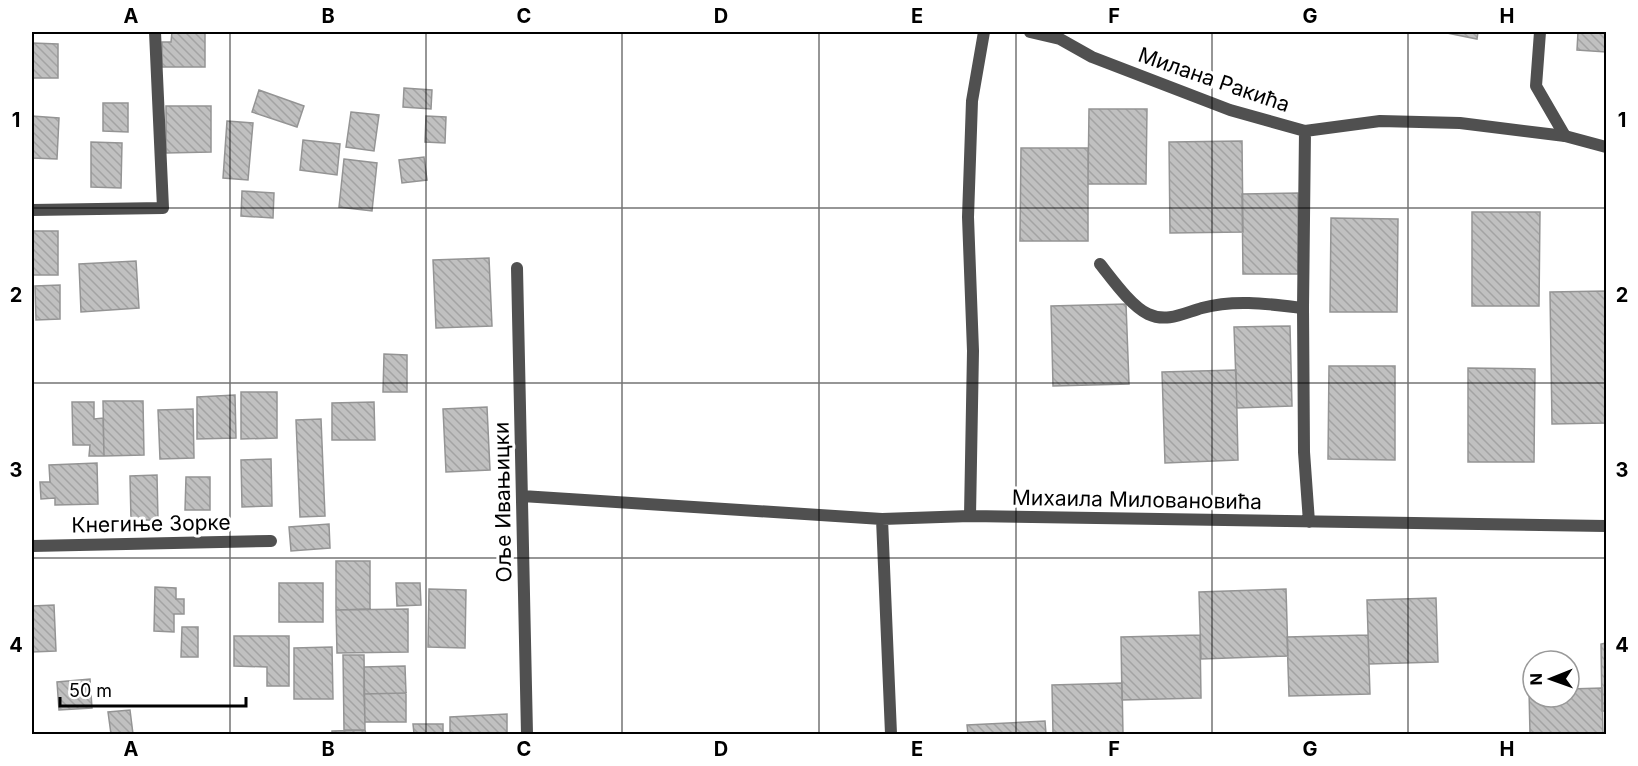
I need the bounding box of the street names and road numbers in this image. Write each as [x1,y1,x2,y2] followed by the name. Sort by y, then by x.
[1135,42,1293,117] street label: Милана Ракића
[489,421,516,583] street label: Оље Ивањицки
[1012,485,1262,514] street label: Михаила Миловановића
[71,510,231,537] street label: Кнегиње Зорке

